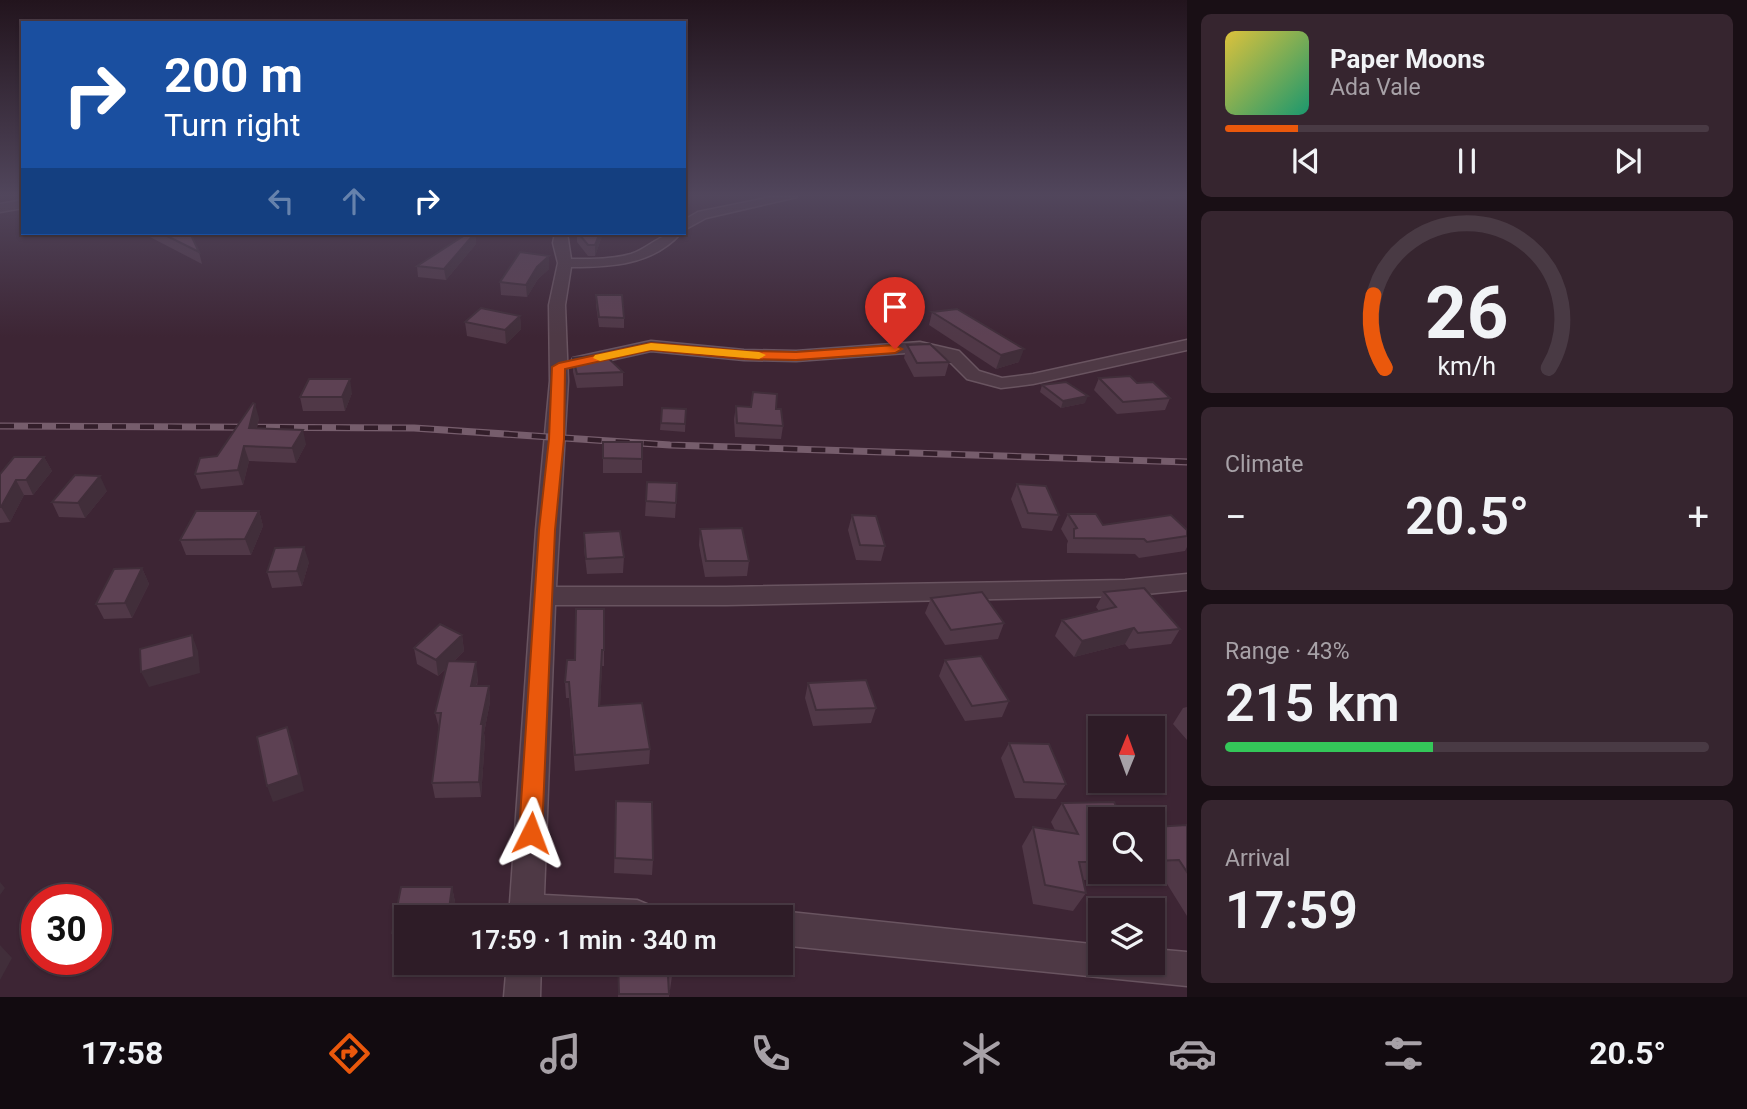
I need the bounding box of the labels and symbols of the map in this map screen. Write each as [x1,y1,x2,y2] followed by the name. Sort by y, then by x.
[865,277,925,349] pin
[1088,716,1166,793] north arrow
[494,796,568,870] position arrow
[21,884,112,975] speed limit sign: 30

